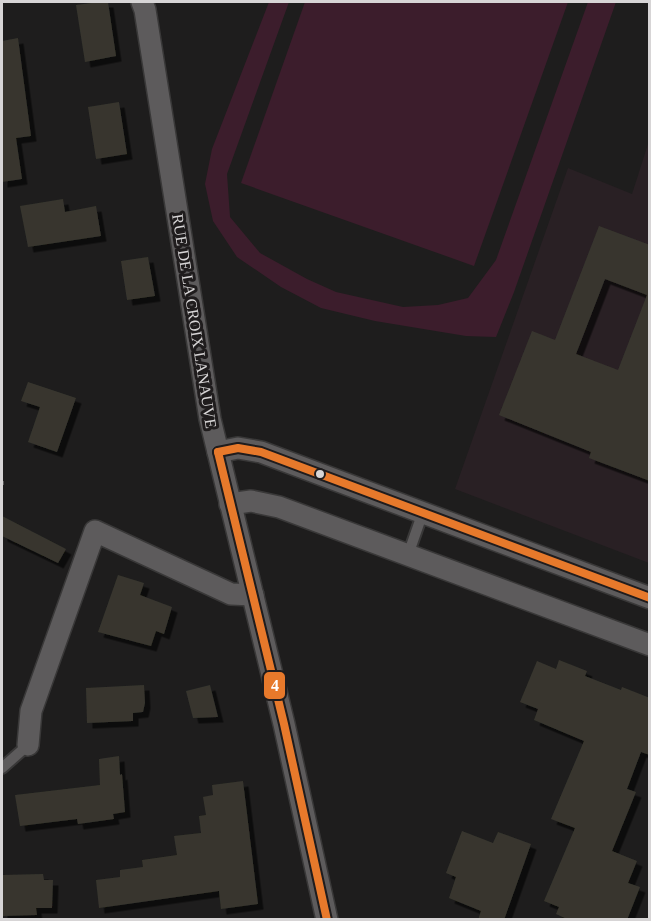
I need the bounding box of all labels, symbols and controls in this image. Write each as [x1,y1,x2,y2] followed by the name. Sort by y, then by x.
[169,213,220,430] street label: RUE DE LA CROIX LANAUVE
[314,468,326,480] unlabelled marker
[263,671,286,700] line badge: 4
[271,677,279,694] text: 4

